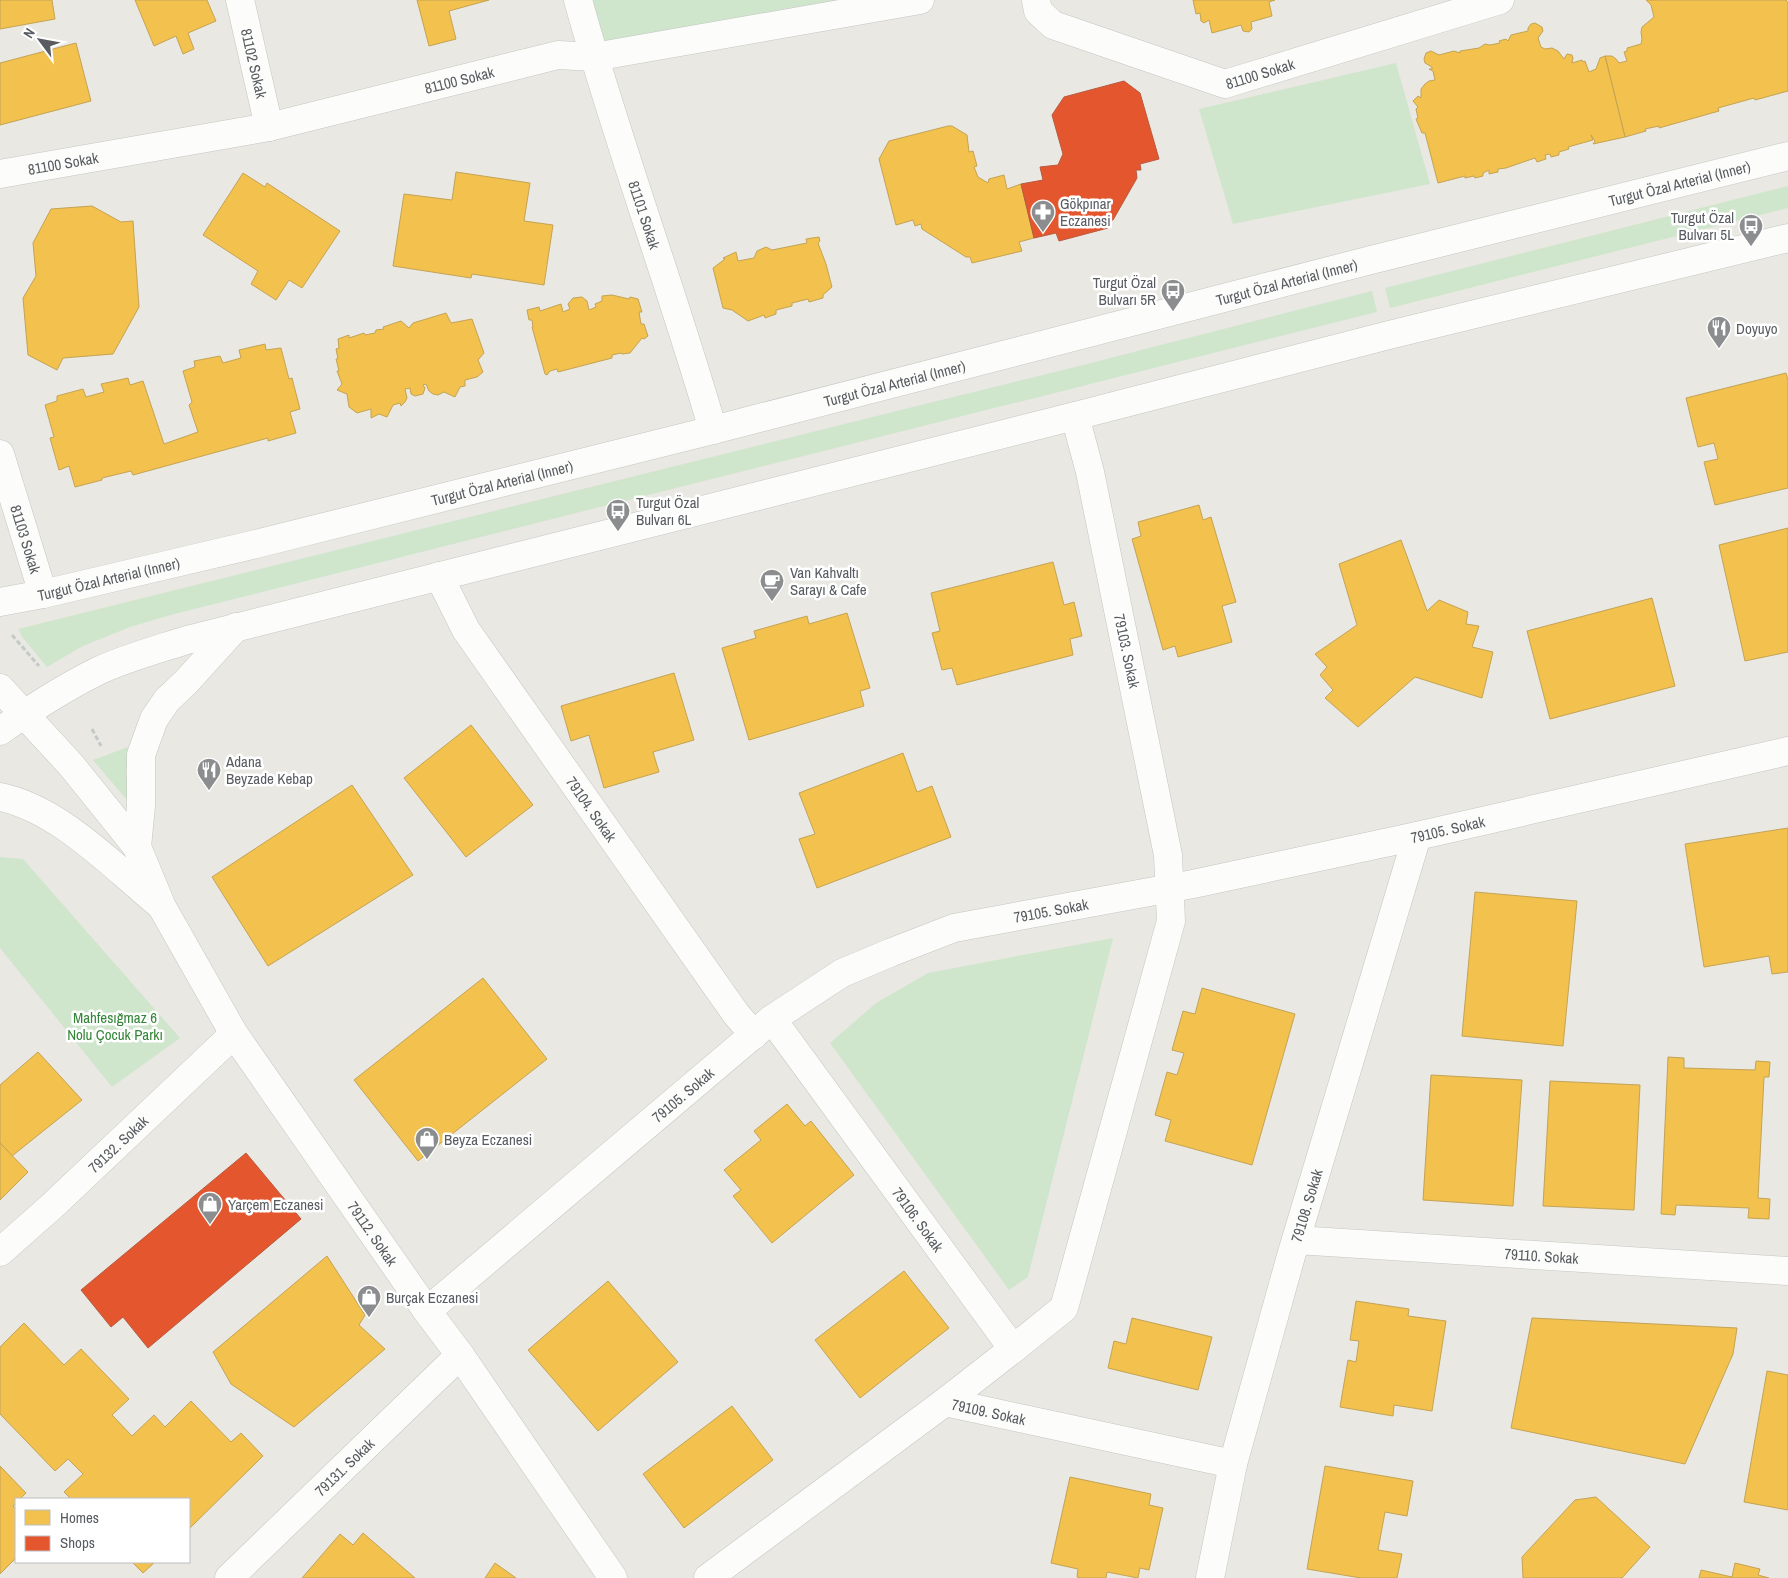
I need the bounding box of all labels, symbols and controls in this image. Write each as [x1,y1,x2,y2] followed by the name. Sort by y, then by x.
[15,15,65,65] north arrow
[19,25,39,41] text: N
[236,26,273,101] street label: 81102 Sokak
[1223,53,1298,94] street label: 81100 Sokak
[422,61,497,98] street label: 81100 Sokak
[26,146,101,179] street label: 81100 Sokak
[1606,155,1753,211] street label: Turgut Özal Arterial (Inner)
[624,178,666,253] street label: 81101 Sokak
[1060,193,1111,231] place label: Gökpınar Eczanesi
[1030,199,1056,233] pharmacy icon: Gökpınar Eczanesi
[1671,207,1734,245] place label: Turgut Özal Bulvarı 5L
[1738,213,1764,247] bus stop icon: Turgut Özal Bulvarı 5L
[1214,253,1360,310] street label: Turgut Özal Arterial (Inner)
[1093,272,1156,310] place label: Turgut Özal Bulvarı 5R
[1160,278,1186,312] bus stop icon: Turgut Özal Bulvarı 5R
[1706,315,1732,349] restaurant icon: Doyuyo
[1736,318,1778,339] place label: Doyuyo
[821,355,968,411] street label: Turgut Özal Arterial (Inner)
[429,455,575,510] street label: Turgut Özal Arterial (Inner)
[636,492,699,530] place label: Turgut Özal Bulvarı 6L
[605,498,631,532] bus stop icon: Turgut Özal Bulvarı 6L
[6,502,47,577] street label: 81103 Sokak
[36,552,182,605] street label: Turgut Özal Arterial (Inner)
[790,562,867,600] place label: Van Kahvaltı Sarayı & Cafe
[759,568,785,602] cafe icon: Van Kahvaltı Sarayı & Cafe
[1109,612,1145,691] street label: 79103. Sokak
[225,751,313,789] place label: Adana Beyzade Kebap
[196,757,222,791] restaurant icon: Adana Beyzade Kebap
[562,772,622,846] street label: 79104. Sokak
[1409,810,1488,848] street label: 79105. Sokak
[1012,893,1091,927] street label: 79105. Sokak
[67,1007,163,1045] park label: Mahfesığmaz 6 Nolu Çocuk Parkı
[647,1062,719,1127] street label: 79105. Sokak
[83,1110,153,1177] street label: 79132. Sokak
[414,1126,440,1160] shop icon: Beyza Eczanesi
[444,1129,532,1150] place label: Beyza Eczanesi
[1285,1166,1327,1245] street label: 79108. Sokak
[888,1183,949,1257] street label: 79106. Sokak
[197,1191,223,1225] shop icon: Yarçem Eczanesi
[228,1194,324,1215] place label: Yarçem Eczanesi
[343,1197,403,1271] street label: 79112. Sokak
[1504,1243,1580,1268] street label: 79110. Sokak
[356,1284,382,1318] shop icon: Burçak Eczanesi
[386,1287,478,1308] place label: Burçak Eczanesi
[950,1393,1029,1430] street label: 79109. Sokak
[310,1433,379,1501] street label: 79131. Sokak
[15,1498,190,1563] legend
[60,1507,99,1528] text: Homes
[60,1532,95,1553] text: Shops

